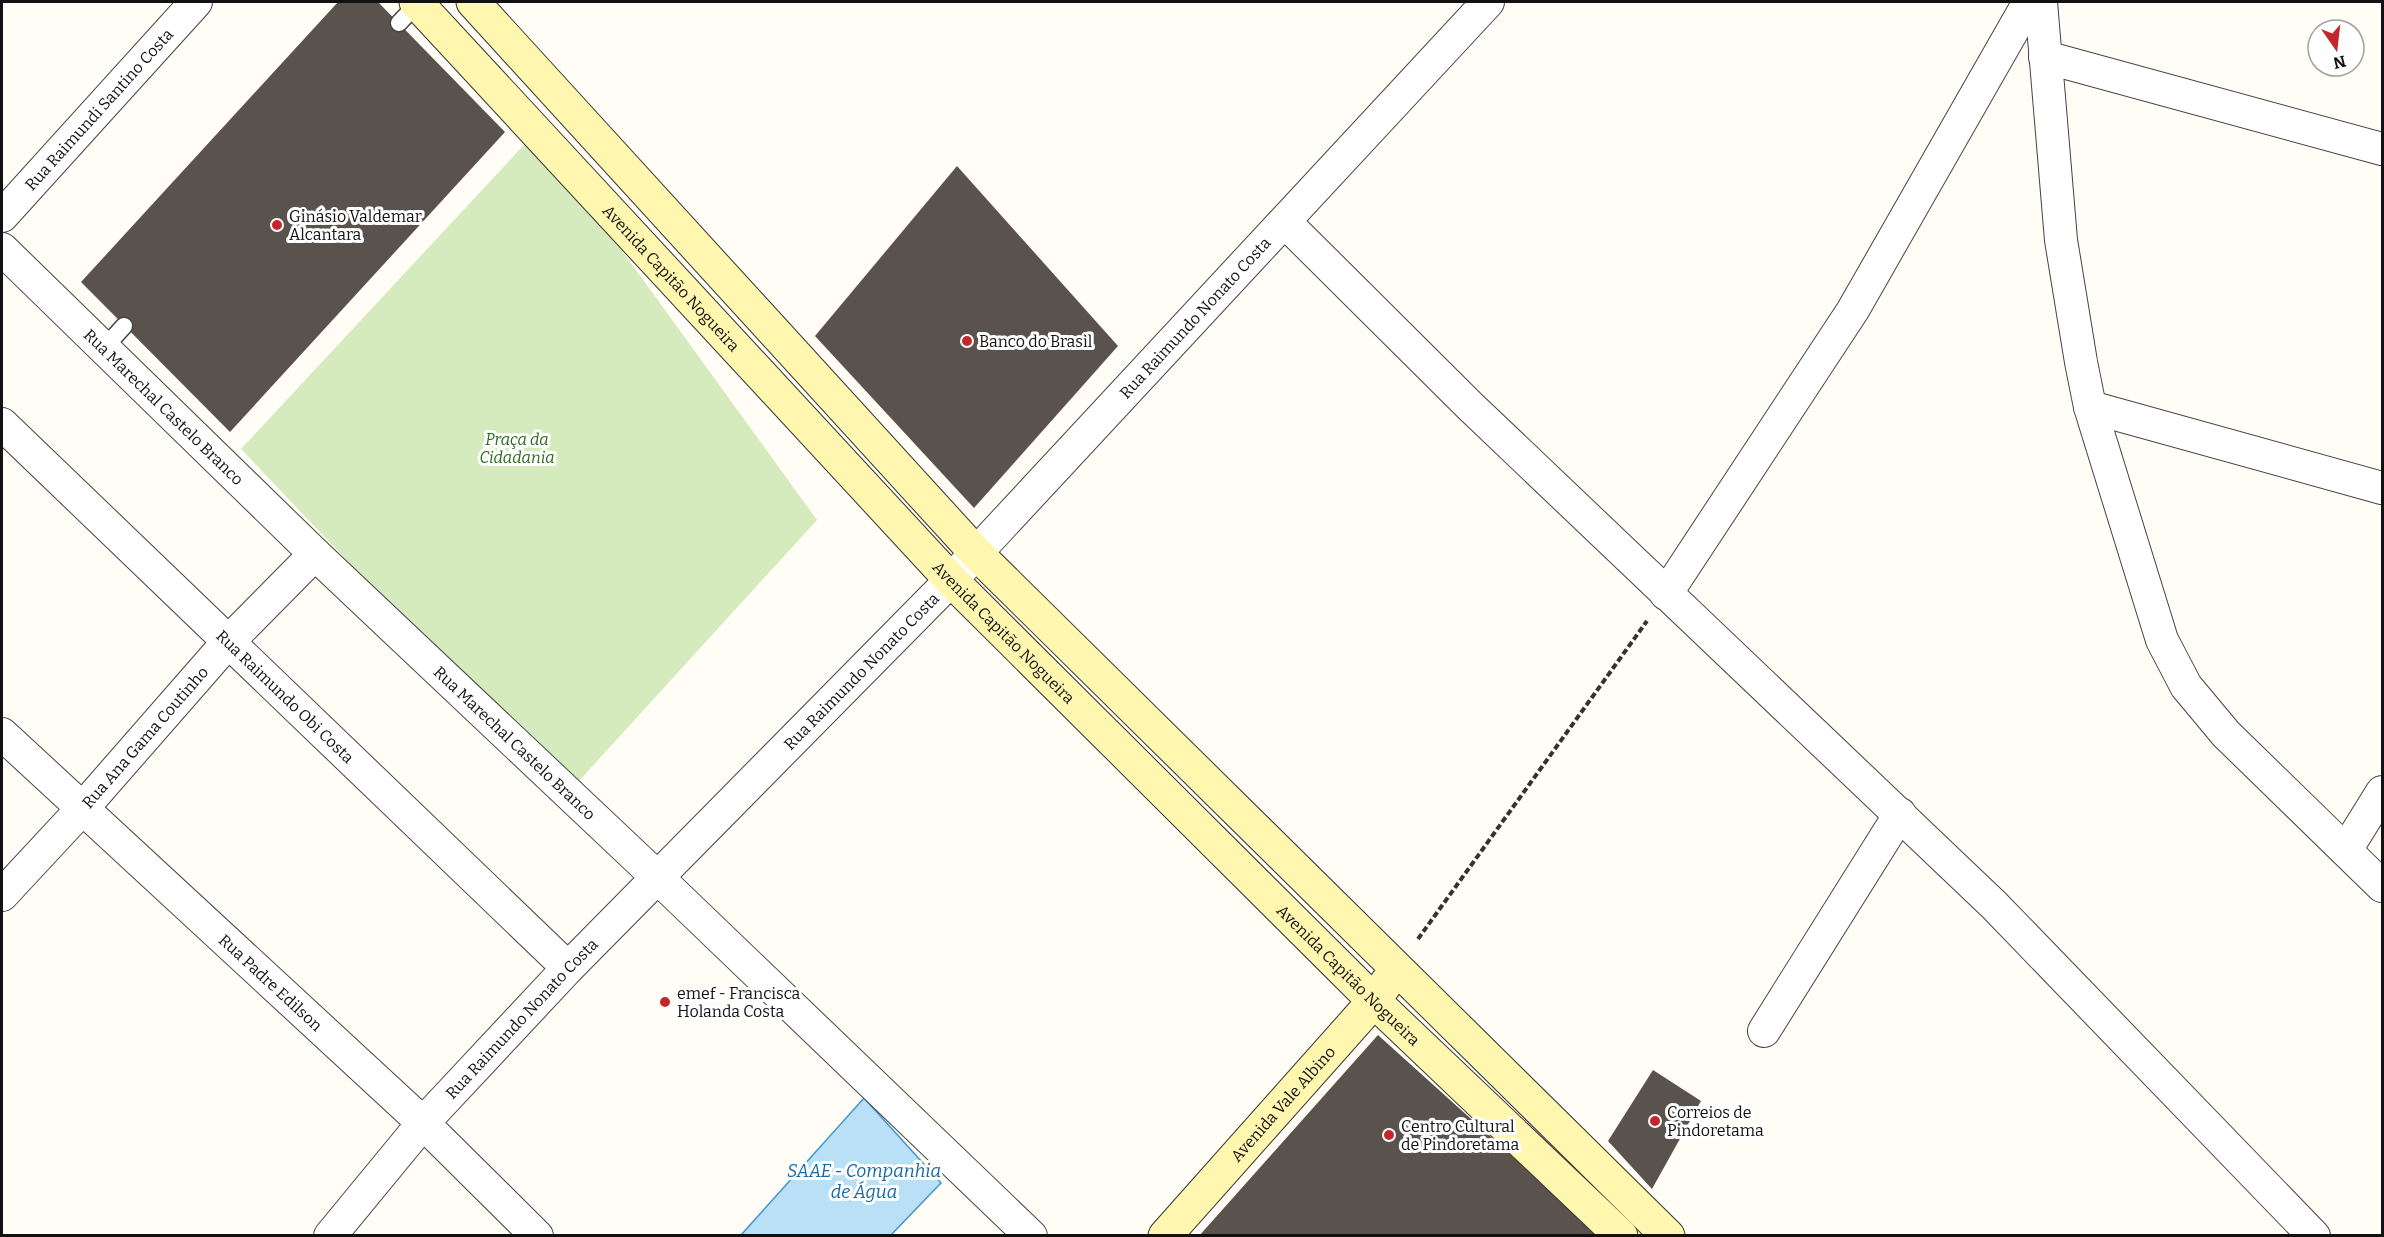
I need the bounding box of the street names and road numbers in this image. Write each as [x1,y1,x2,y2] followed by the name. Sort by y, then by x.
[21,25,177,194] street label: Rua Raimundi Santino Costa
[599,201,744,355] street label: Avenida Capitão Nogueira
[1115,233,1274,402] street label: Rua Raimundo Nonato Costa
[80,325,248,489] street label: Rua Marechal Castelo Branco
[929,557,1079,707] street label: Avenida Capitão Nogueira
[780,588,943,753] street label: Rua Raimundo Nonato Costa
[213,626,358,767] street label: Rua Raimundo Obi Costa
[78,662,212,812] street label: Rua Ana Gama Coutinho
[430,662,600,824] street label: Rua Marechal Castelo Branco
[1273,901,1424,1049] street label: Avenida Capitão Nogueira
[215,930,326,1035] street label: Rua Padre Edilson
[441,934,602,1102] street label: Rua Raimundo Nonato Costa
[1226,1042,1339,1165] street label: Avenida Vale Albino

